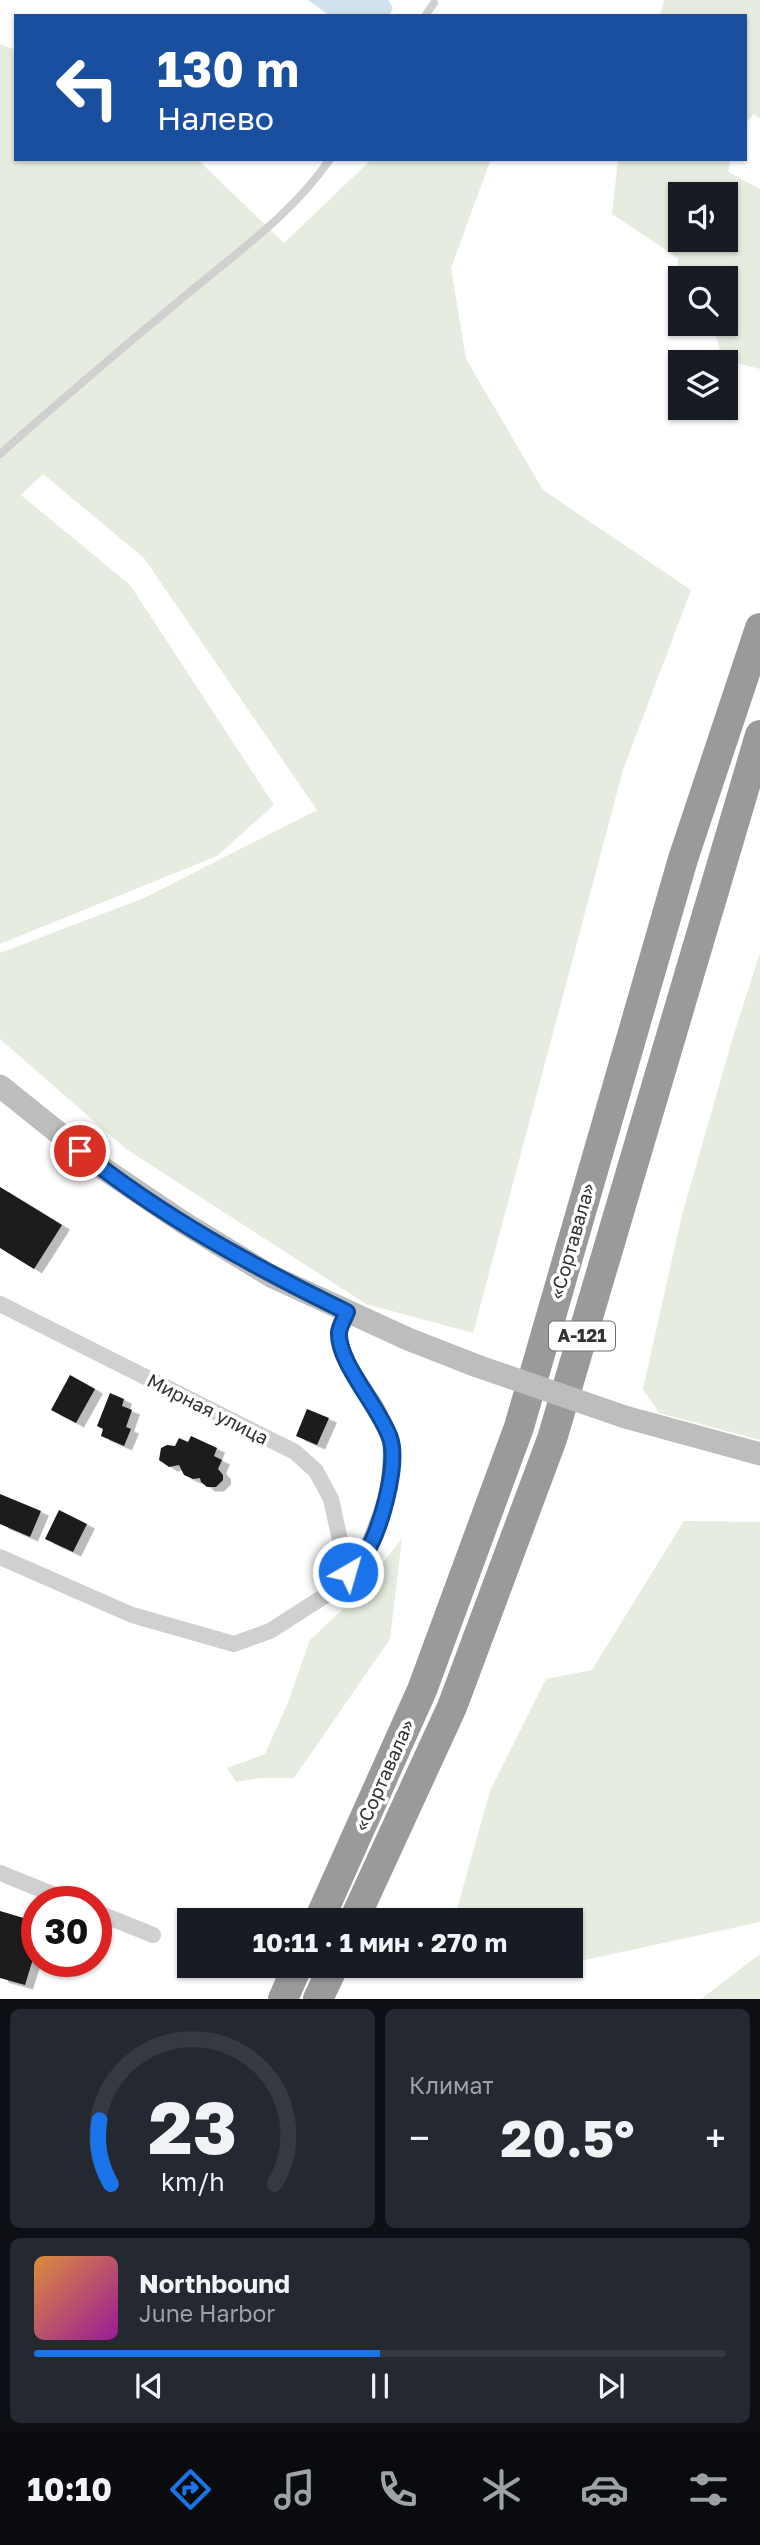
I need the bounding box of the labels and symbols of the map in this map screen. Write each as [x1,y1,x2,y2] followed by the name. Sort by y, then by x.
[50,1121,110,1181] pin
[544,1180,599,1302] street label: «Сортавала»
[549,1322,615,1350] road number: А-121
[144,1368,273,1449] street label: Мирная улица
[311,1535,385,1609] position arrow
[349,1715,418,1834] street label: «Сортавала»
[21,1886,112,1977] speed limit sign: 30

